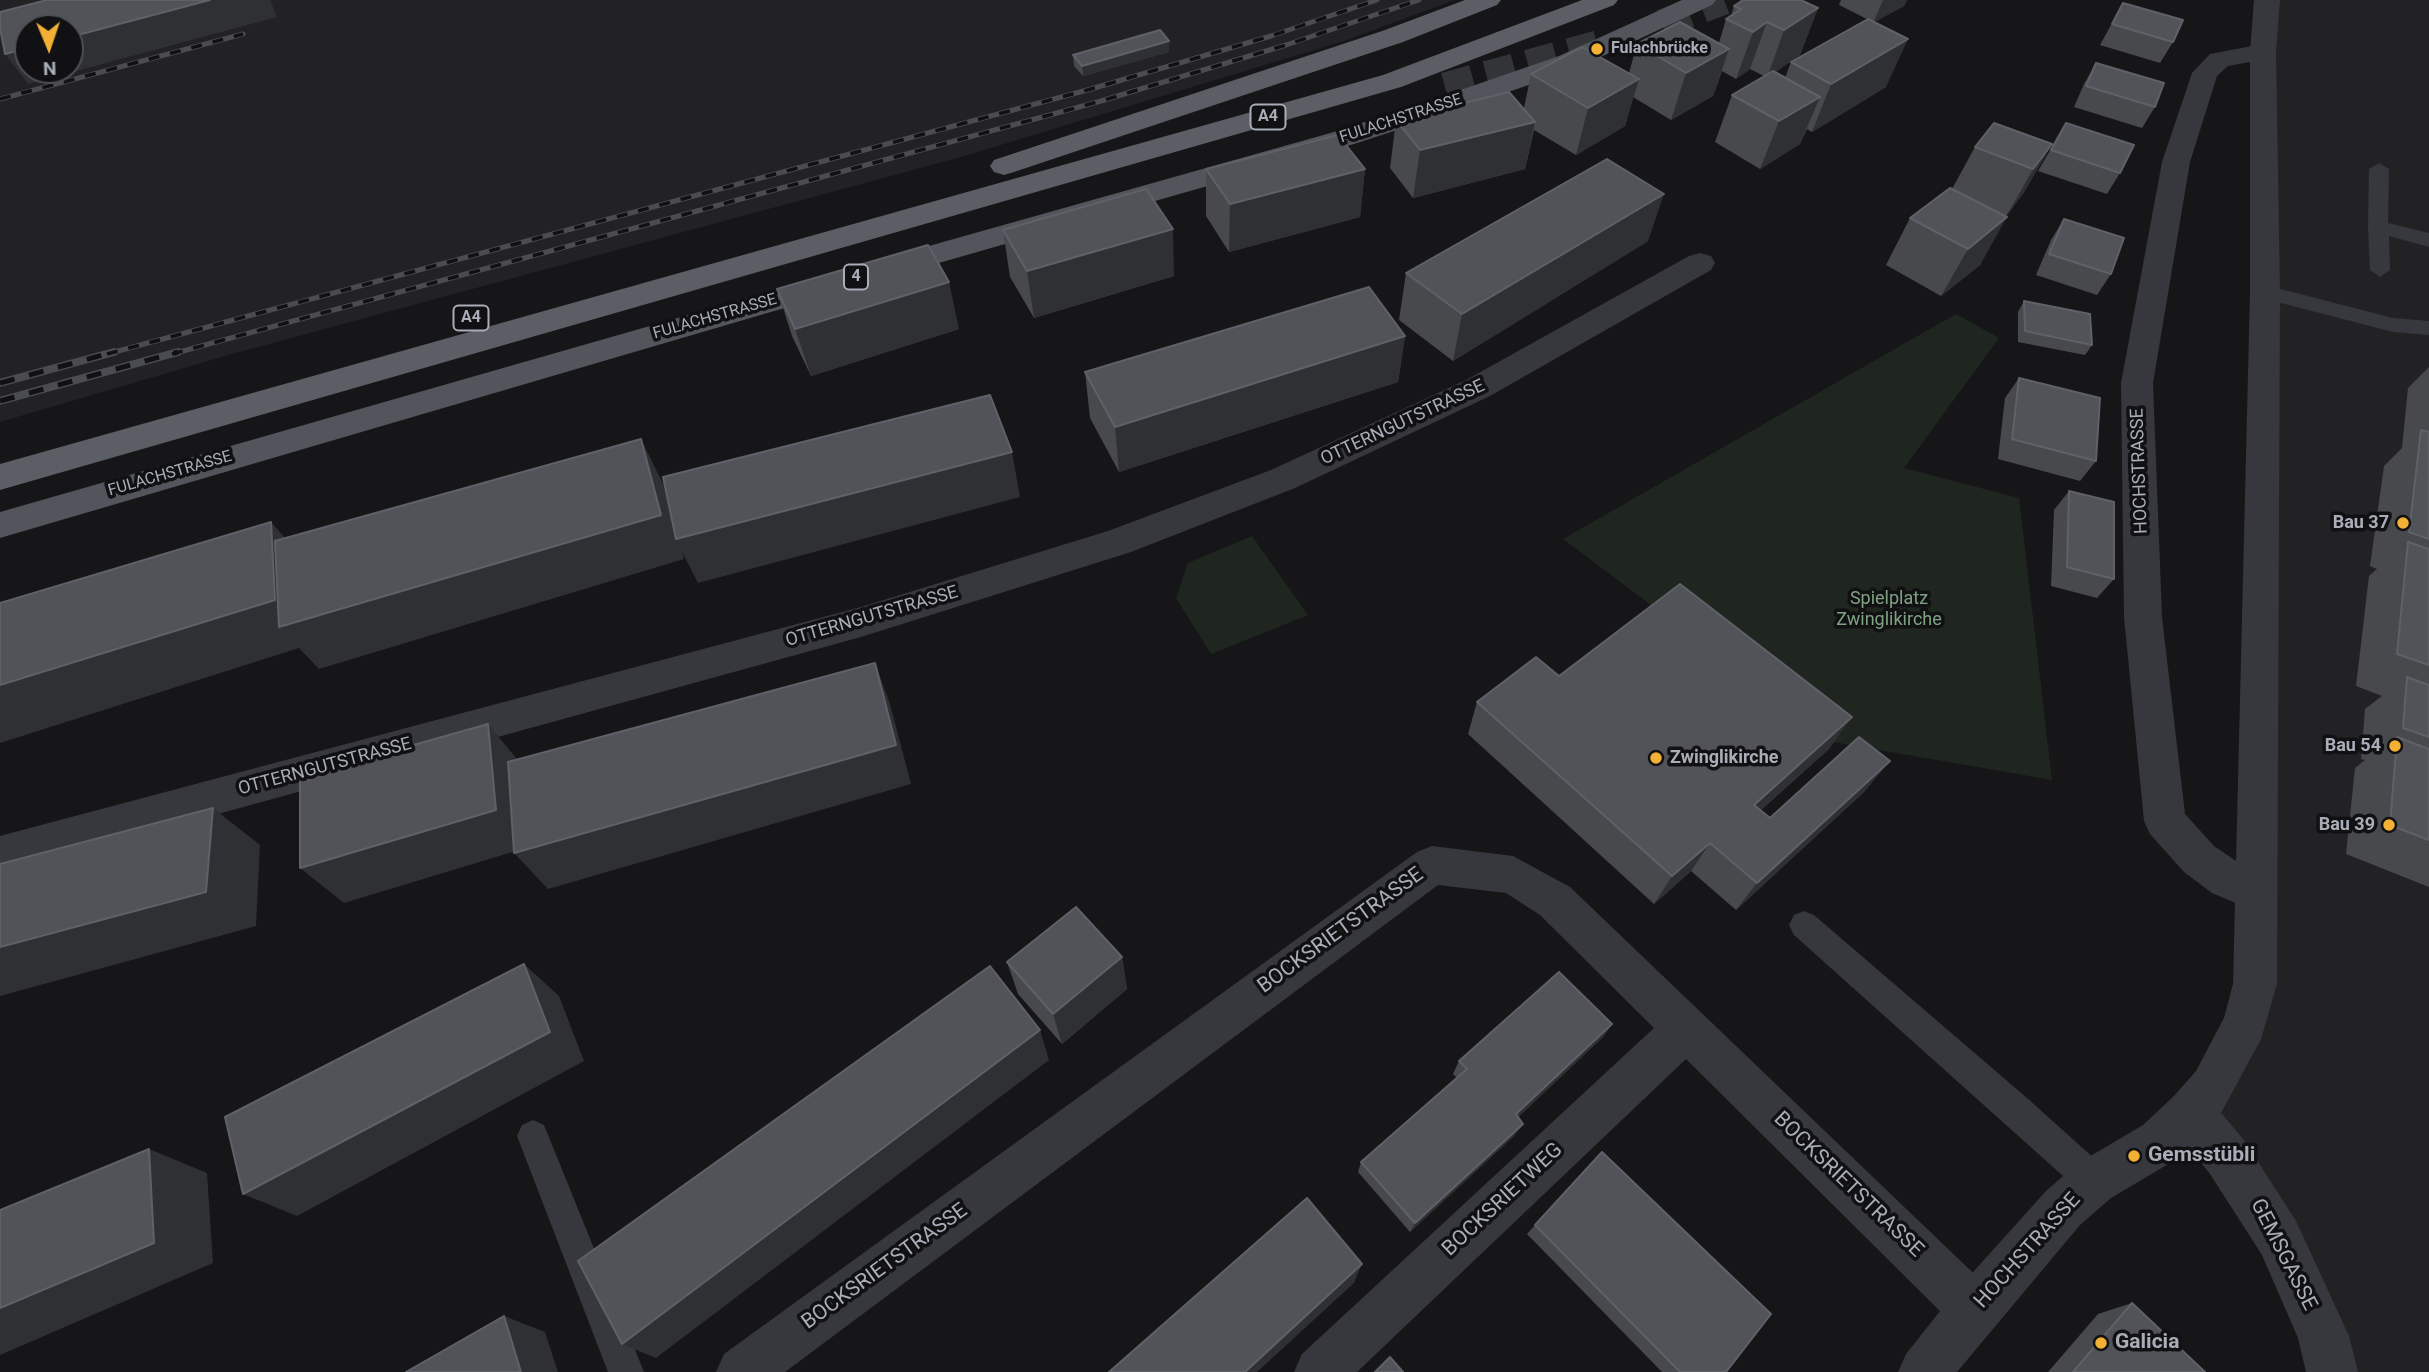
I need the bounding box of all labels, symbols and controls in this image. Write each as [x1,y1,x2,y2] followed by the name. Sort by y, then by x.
[14,14,84,84] north arrow
[1611,39,1708,59] place label: Fulachbrücke
[1589,41,1605,57] marker: Fulachbrücke
[43,57,57,80] text: N
[1337,90,1465,148] street label: FULACHSTRASSE
[1250,105,1286,130] road number: A4
[844,264,868,290] road number: 4
[651,290,779,344] street label: FULACHSTRASSE
[454,306,489,330] road number: A4
[1318,376,1488,470] street label: OTTERNGUTSTRASSE
[2127,408,2153,534] street label: HOCHSTRASSE
[106,447,234,501] street label: FULACHSTRASSE
[2333,512,2389,534] place label: Bau 37
[2395,515,2411,531] marker: Bau 37
[783,582,961,652] street label: OTTERNGUTSTRASSE
[1836,588,1942,630] park label: Spielplatz Zwinglikirche
[236,733,414,801] street label: OTTERNGUTSTRASSE
[2325,735,2381,757] place label: Bau 54
[2387,738,2403,754] marker: Bau 54
[1670,747,1779,769] place label: Zwinglikirche
[1648,750,1664,766] marker: Zwinglikirche
[2319,814,2375,836] place label: Bau 39
[2381,817,2397,833] marker: Bau 39
[1253,862,1429,1000] street label: BOCKSRIETSTRASSE
[1768,1107,1928,1263] street label: BOCKSRIETSTRASSE
[1438,1138,1568,1262] street label: BOCKSRIETWEG
[2148,1143,2255,1169] place label: Gemsstübli
[2126,1148,2142,1164] marker: Gemsstübli
[1970,1188,2086,1314] street label: HOCHSTRASSE
[2244,1195,2322,1315] street label: GEMSGASSE
[797,1198,973,1336] street label: BOCKSRIETSTRASSE
[2115,1330,2179,1356] place label: Galicia
[2093,1335,2109,1351] marker: Galicia

